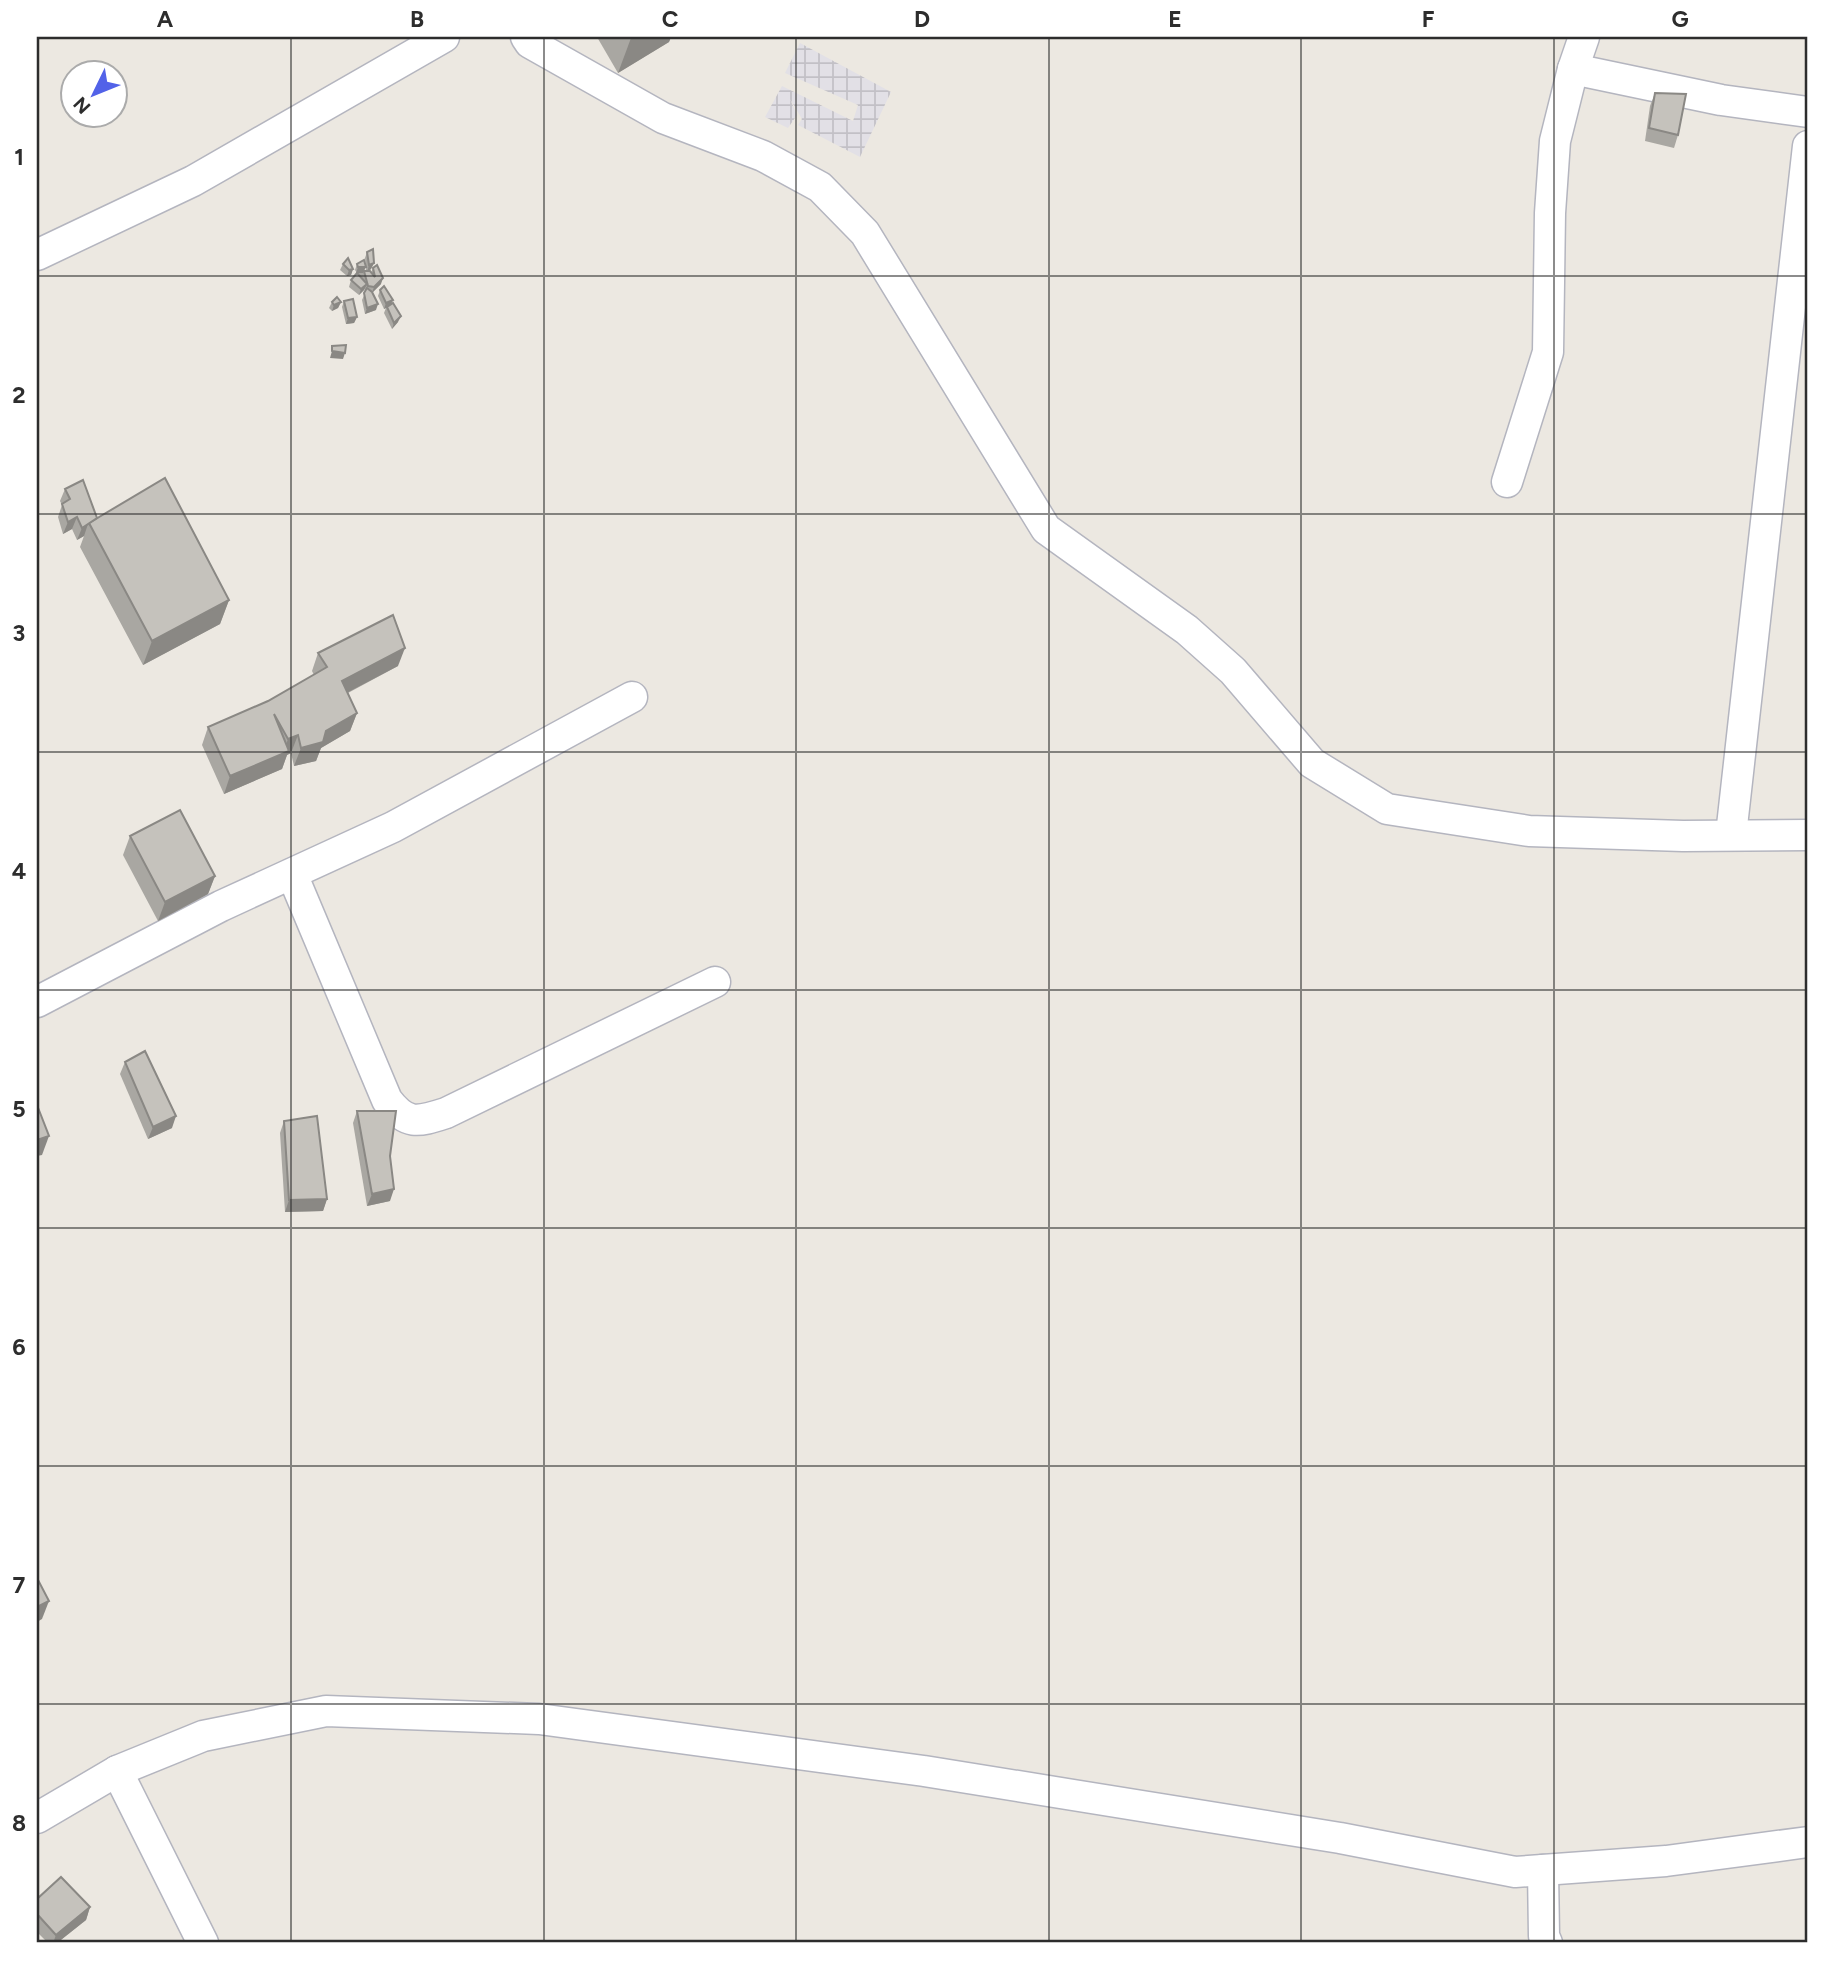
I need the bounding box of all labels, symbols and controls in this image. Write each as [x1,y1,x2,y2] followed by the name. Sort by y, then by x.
[157,5,174,33] text: A
[410,5,424,33] text: B
[662,5,679,33] text: C
[914,5,930,33] text: D
[1168,5,1182,33] text: E
[1422,5,1435,33] text: F
[1671,5,1689,33] text: G
[60,60,130,130] north arrow
[69,92,95,118] text: N
[14,143,24,171] text: 1
[12,381,26,409] text: 2
[13,619,25,647] text: 3
[12,857,26,885] text: 4
[12,1095,26,1123] text: 5
[12,1333,26,1361] text: 6
[13,1571,26,1599] text: 7
[12,1809,26,1837] text: 8

